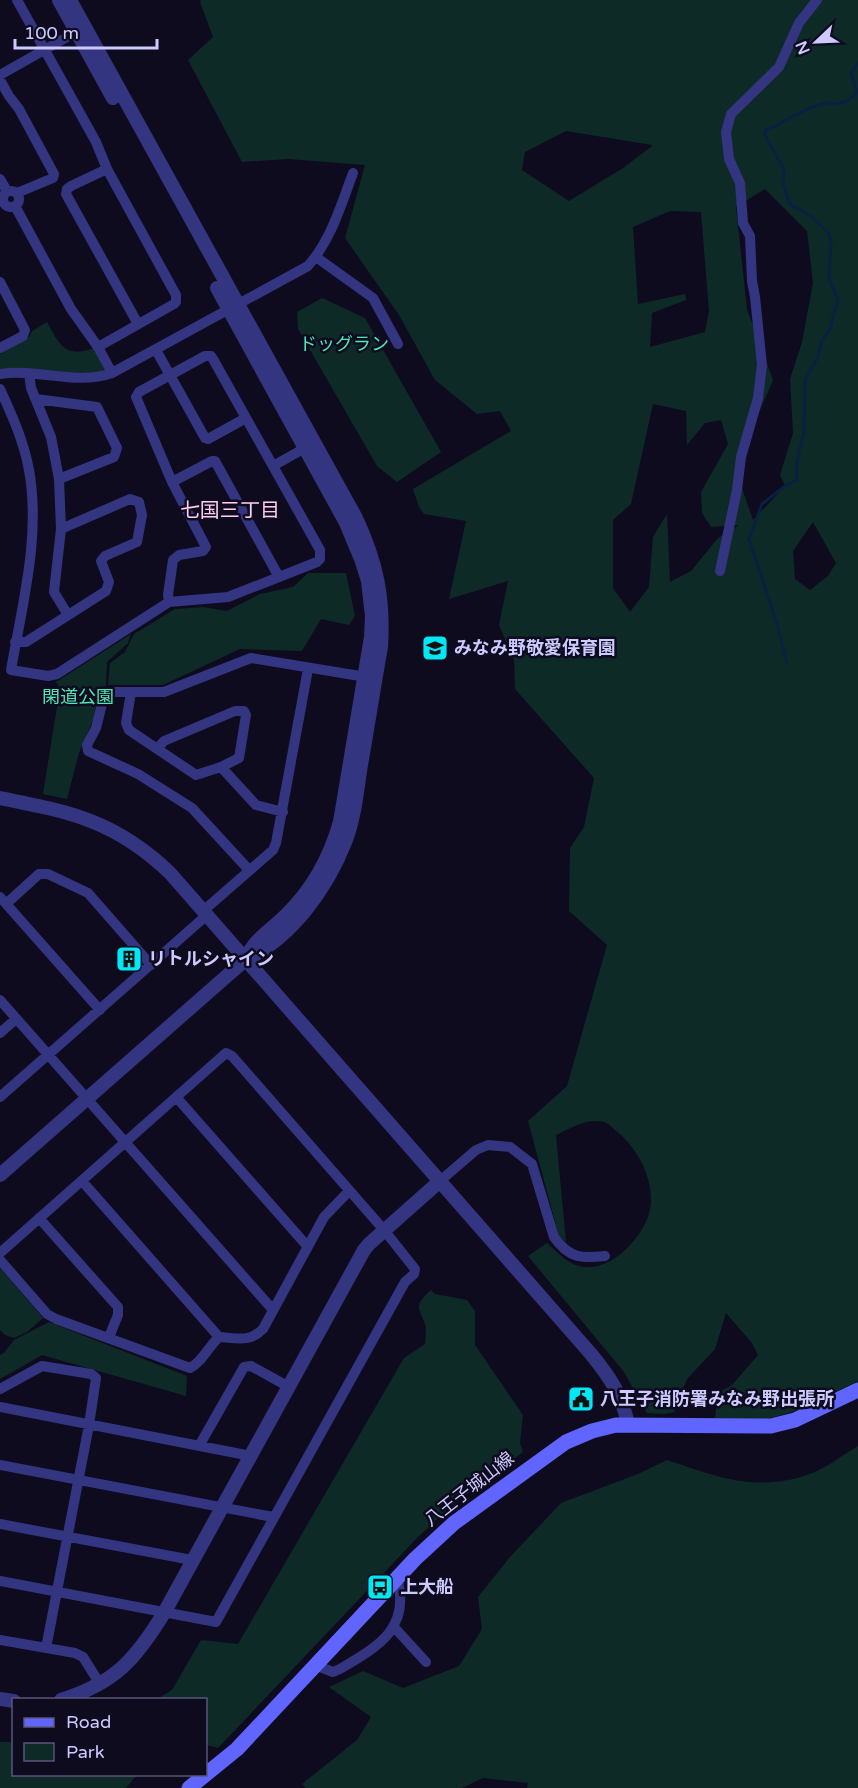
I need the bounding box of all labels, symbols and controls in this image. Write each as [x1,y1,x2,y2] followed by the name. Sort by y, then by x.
[15,12,158,50] scale bar
[786,12,846,72] north arrow
[24,22,79,44] text: 100 m
[791,38,815,57] text: N
[299,333,389,355] park label: ドッグラン
[180,499,280,523] district label: 七国三丁目
[420,633,450,663] school or university icon: みなみ野敬愛保育園
[454,637,616,659] place label: みなみ野敬愛保育園
[42,686,114,708] park label: 閑道公園
[114,944,144,974] building icon: リトルシャイン
[148,948,274,970] place label: リトルシャイン
[566,1384,596,1414] public building icon: 八王子消防署みなみ野出張所
[600,1388,834,1410] place label: 八王子消防署みなみ野出張所
[420,1447,518,1531] street label: 八王子城山線
[365,1572,395,1602] bus stop icon: 上大船
[400,1576,454,1598] place label: 上大船
[12,1698,207,1776] legend
[66,1711,111,1733] text: Road
[66,1741,105,1763] text: Park

